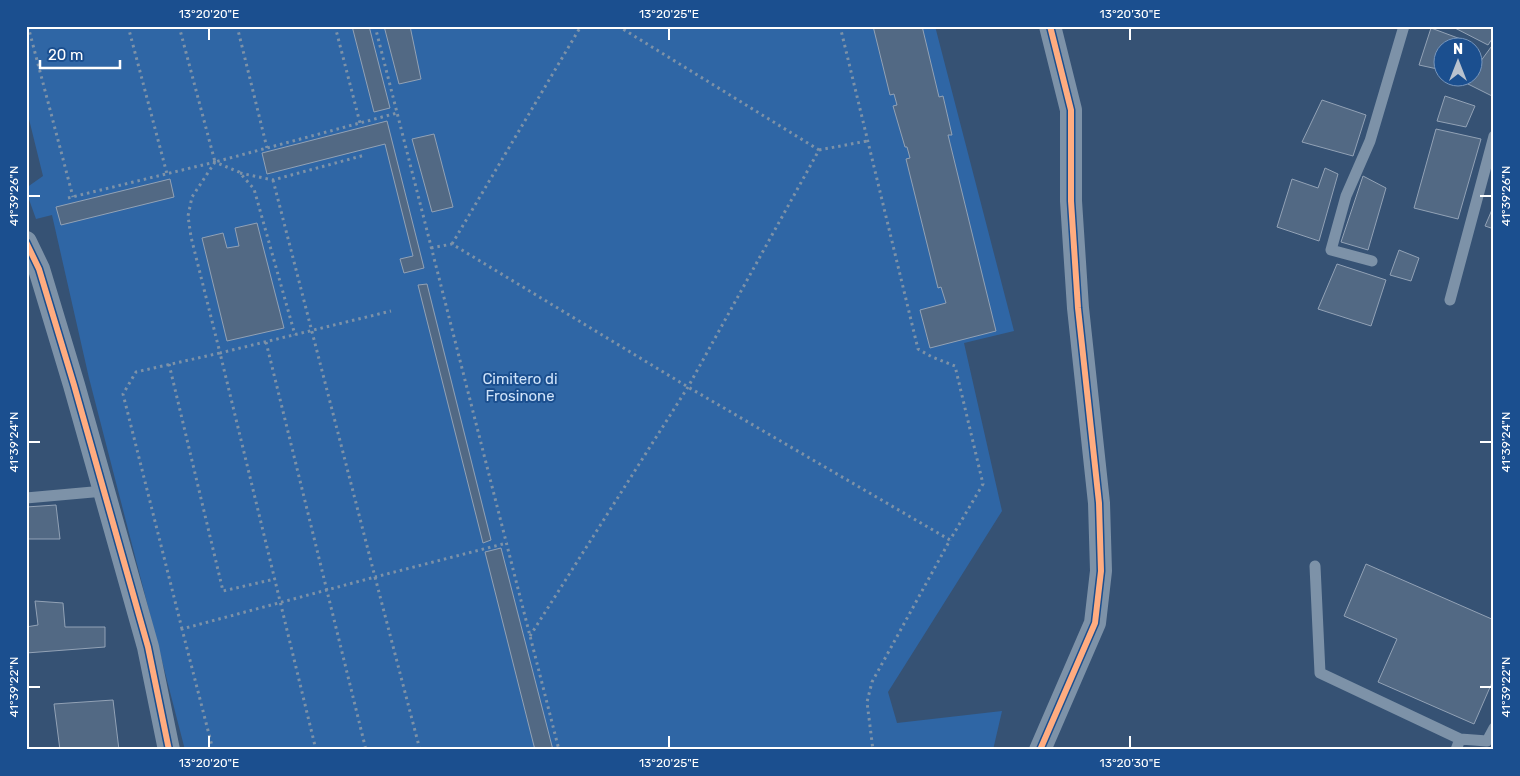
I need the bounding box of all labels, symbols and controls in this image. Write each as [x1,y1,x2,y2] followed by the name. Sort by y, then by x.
[179,7,239,21] text: 13°20'20"E
[639,7,699,21] text: 13°20'25"E
[1100,7,1160,21] text: 13°20'30"E
[40,38,120,70] scale bar
[1432,38,1482,88] north arrow
[1453,41,1463,58] text: N
[48,46,83,64] text: 20 m
[7,166,21,226] text: 41°39'26"N
[1499,166,1513,226] text: 41°39'26"N
[482,370,558,405] park label: Cimitero di Frosinone
[7,412,21,472] text: 41°39'24"N
[1499,412,1513,472] text: 41°39'24"N
[7,657,21,717] text: 41°39'22"N
[1499,657,1513,717] text: 41°39'22"N
[179,756,239,770] text: 13°20'20"E
[639,756,699,770] text: 13°20'25"E
[1100,756,1160,770] text: 13°20'30"E

